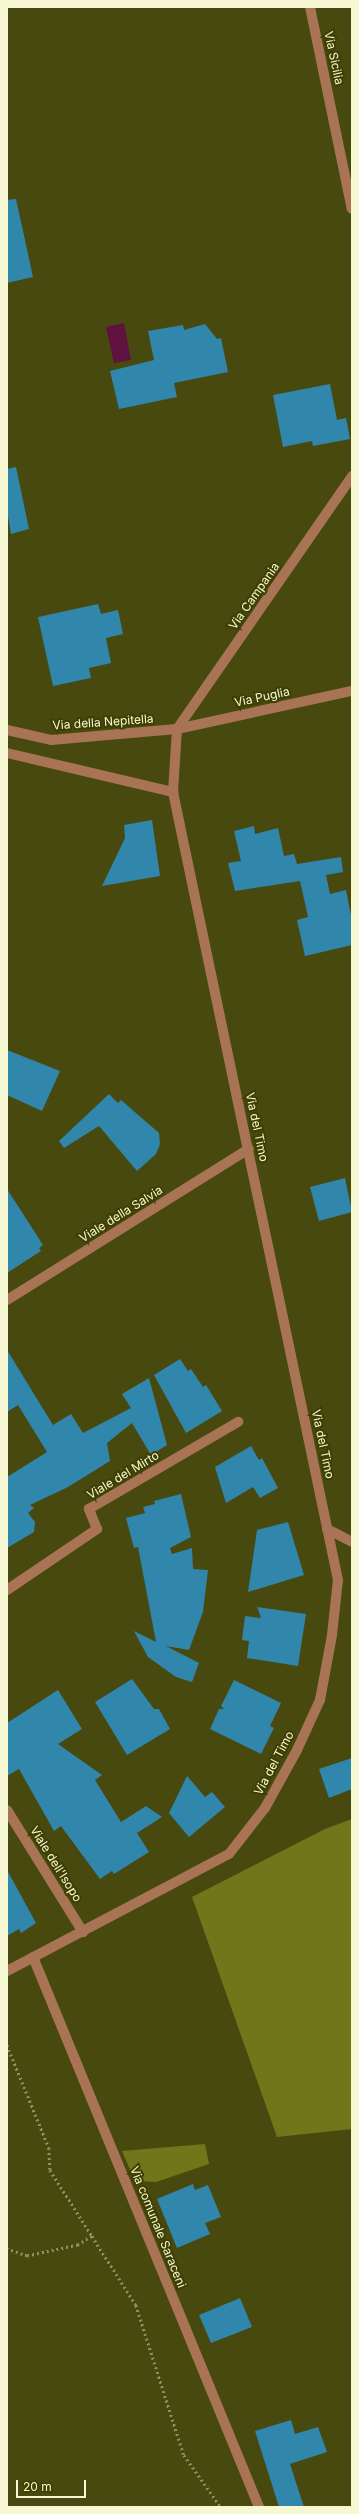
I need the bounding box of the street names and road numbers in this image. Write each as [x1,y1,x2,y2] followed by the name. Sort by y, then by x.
[321,30,347,86] street label: Via Sicilia
[226,560,282,632] street label: Via Campania
[233,684,291,710] street label: Via Puglia
[52,711,154,733] street label: Via della Nepitella
[243,1091,271,1163] street label: Via del Timo
[77,1183,165,1245] street label: Viale della Salvia
[309,1408,337,1480] street label: Via del Timo
[84,1448,162,1502] street label: Viale del Mirto
[251,1729,297,1797] street label: Via del Timo
[27,1824,85,1904] street label: Viale dell'Isopo
[127,2164,189,2290] street label: Via comunale Saraceni

